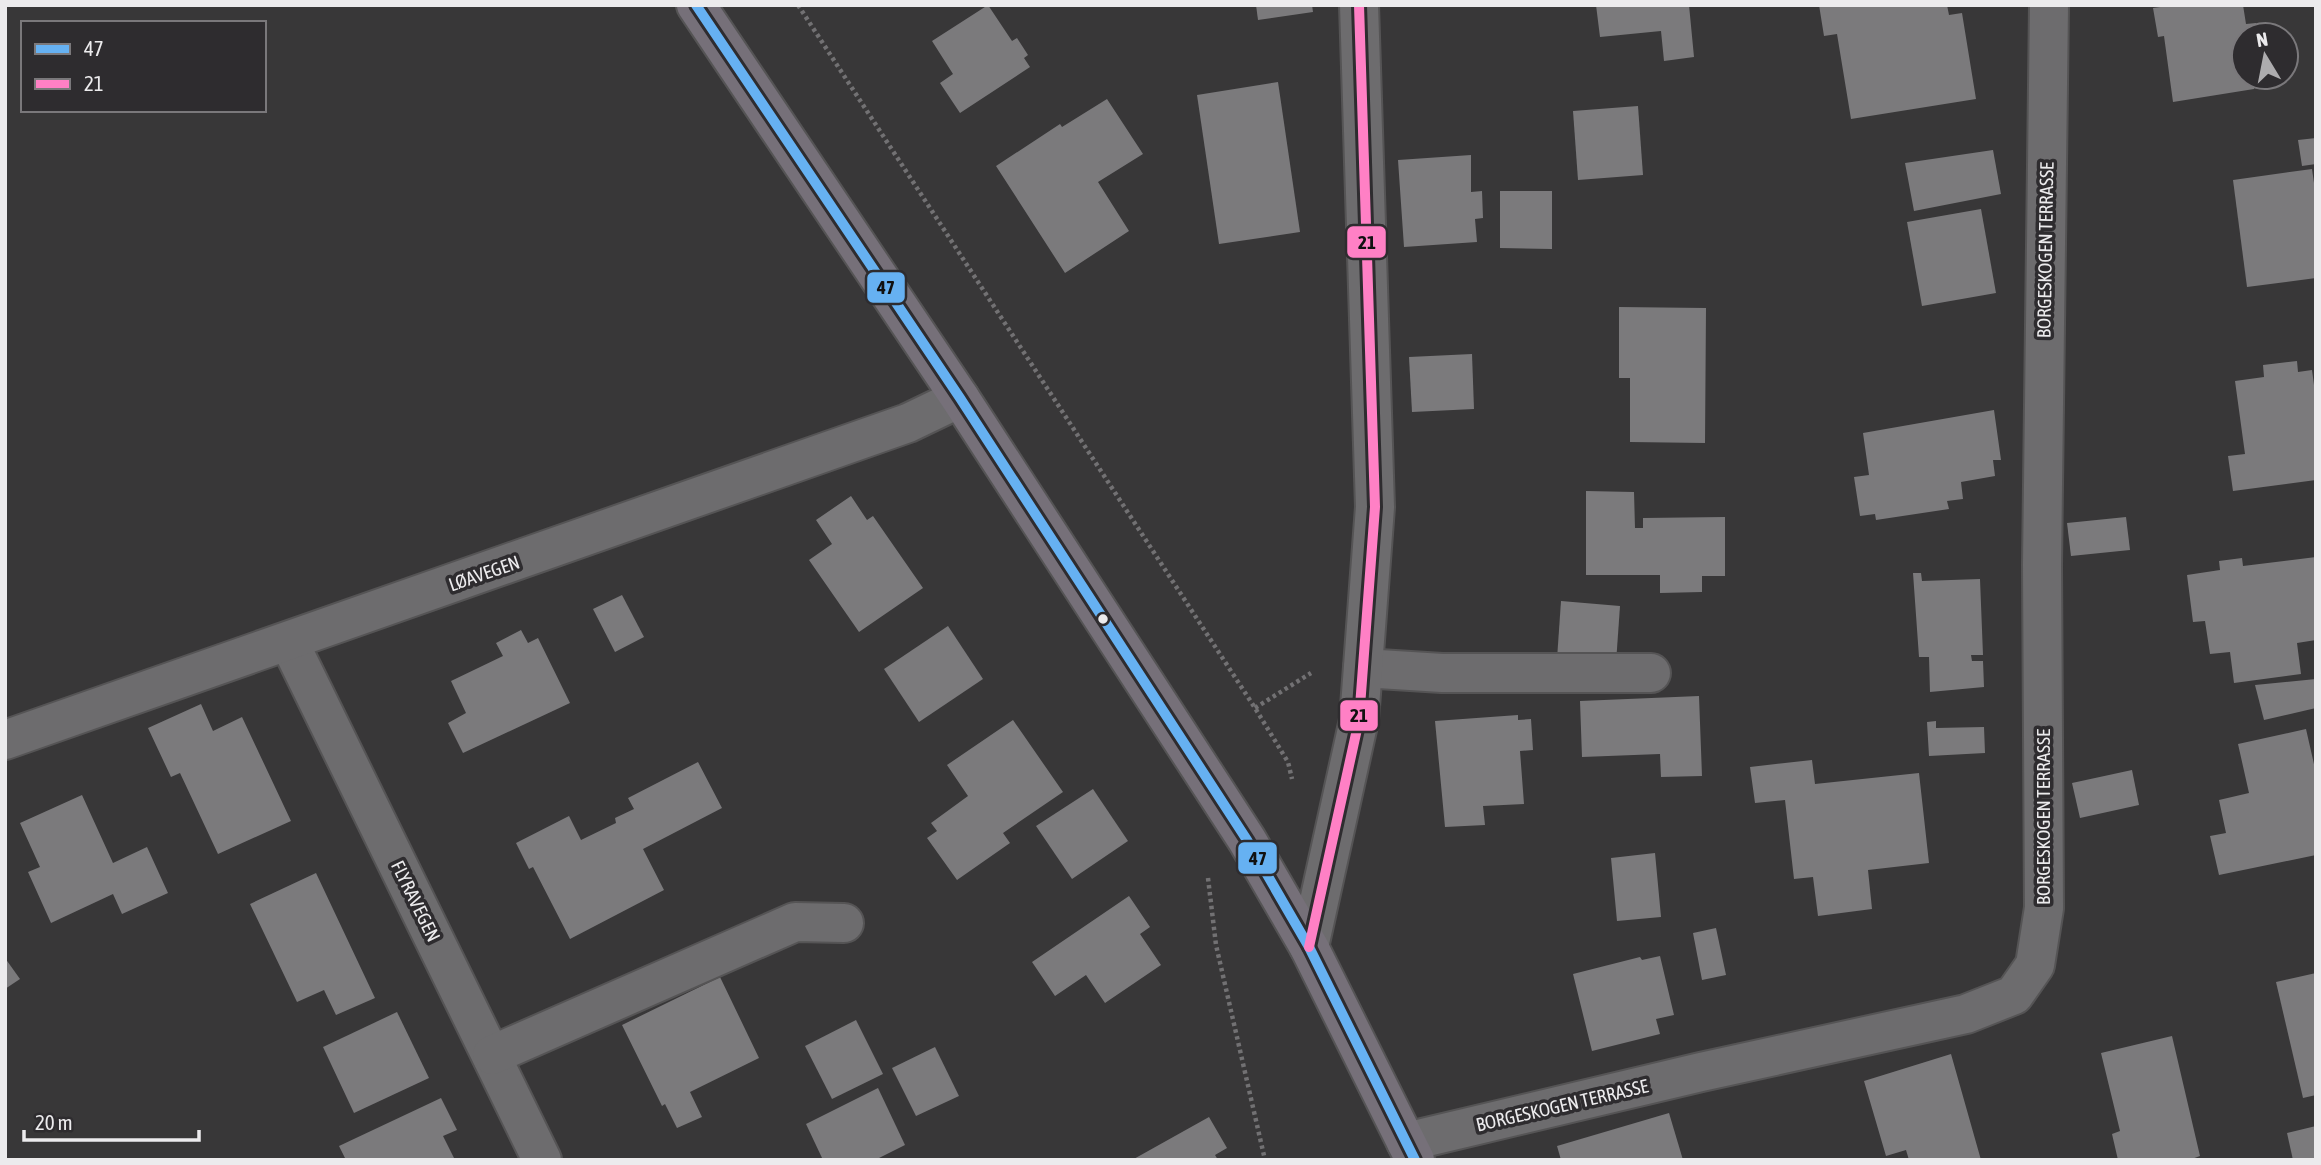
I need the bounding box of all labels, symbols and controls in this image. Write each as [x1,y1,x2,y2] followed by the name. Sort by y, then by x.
[21,21,266,112] legend
[2230,21,2300,91] north arrow
[2255,27,2269,51] text: N
[84,36,104,60] text: 47
[84,71,104,95] text: 21
[2032,162,2058,338] street label: BORGESKOGEN TERRASSE
[1346,225,1387,259] line badge: 21
[1358,231,1376,253] text: 21
[866,271,906,304] line badge: 47
[876,276,895,298] text: 47
[446,551,522,595] street label: LØAVEGEN
[1096,612,1110,626] unlabelled marker
[1339,699,1379,732] line badge: 21
[1350,704,1368,726] text: 21
[2032,729,2054,905] street label: BORGESKOGEN TERRASSE
[1237,841,1278,875] line badge: 47
[1248,847,1267,869] text: 47
[387,857,445,945] street label: FLYRAVEGEN
[1474,1074,1650,1136] street label: BORGESKOGEN TERRASSE
[24,1098,200,1142] scale bar
[35,1110,73,1134] text: 20 m

